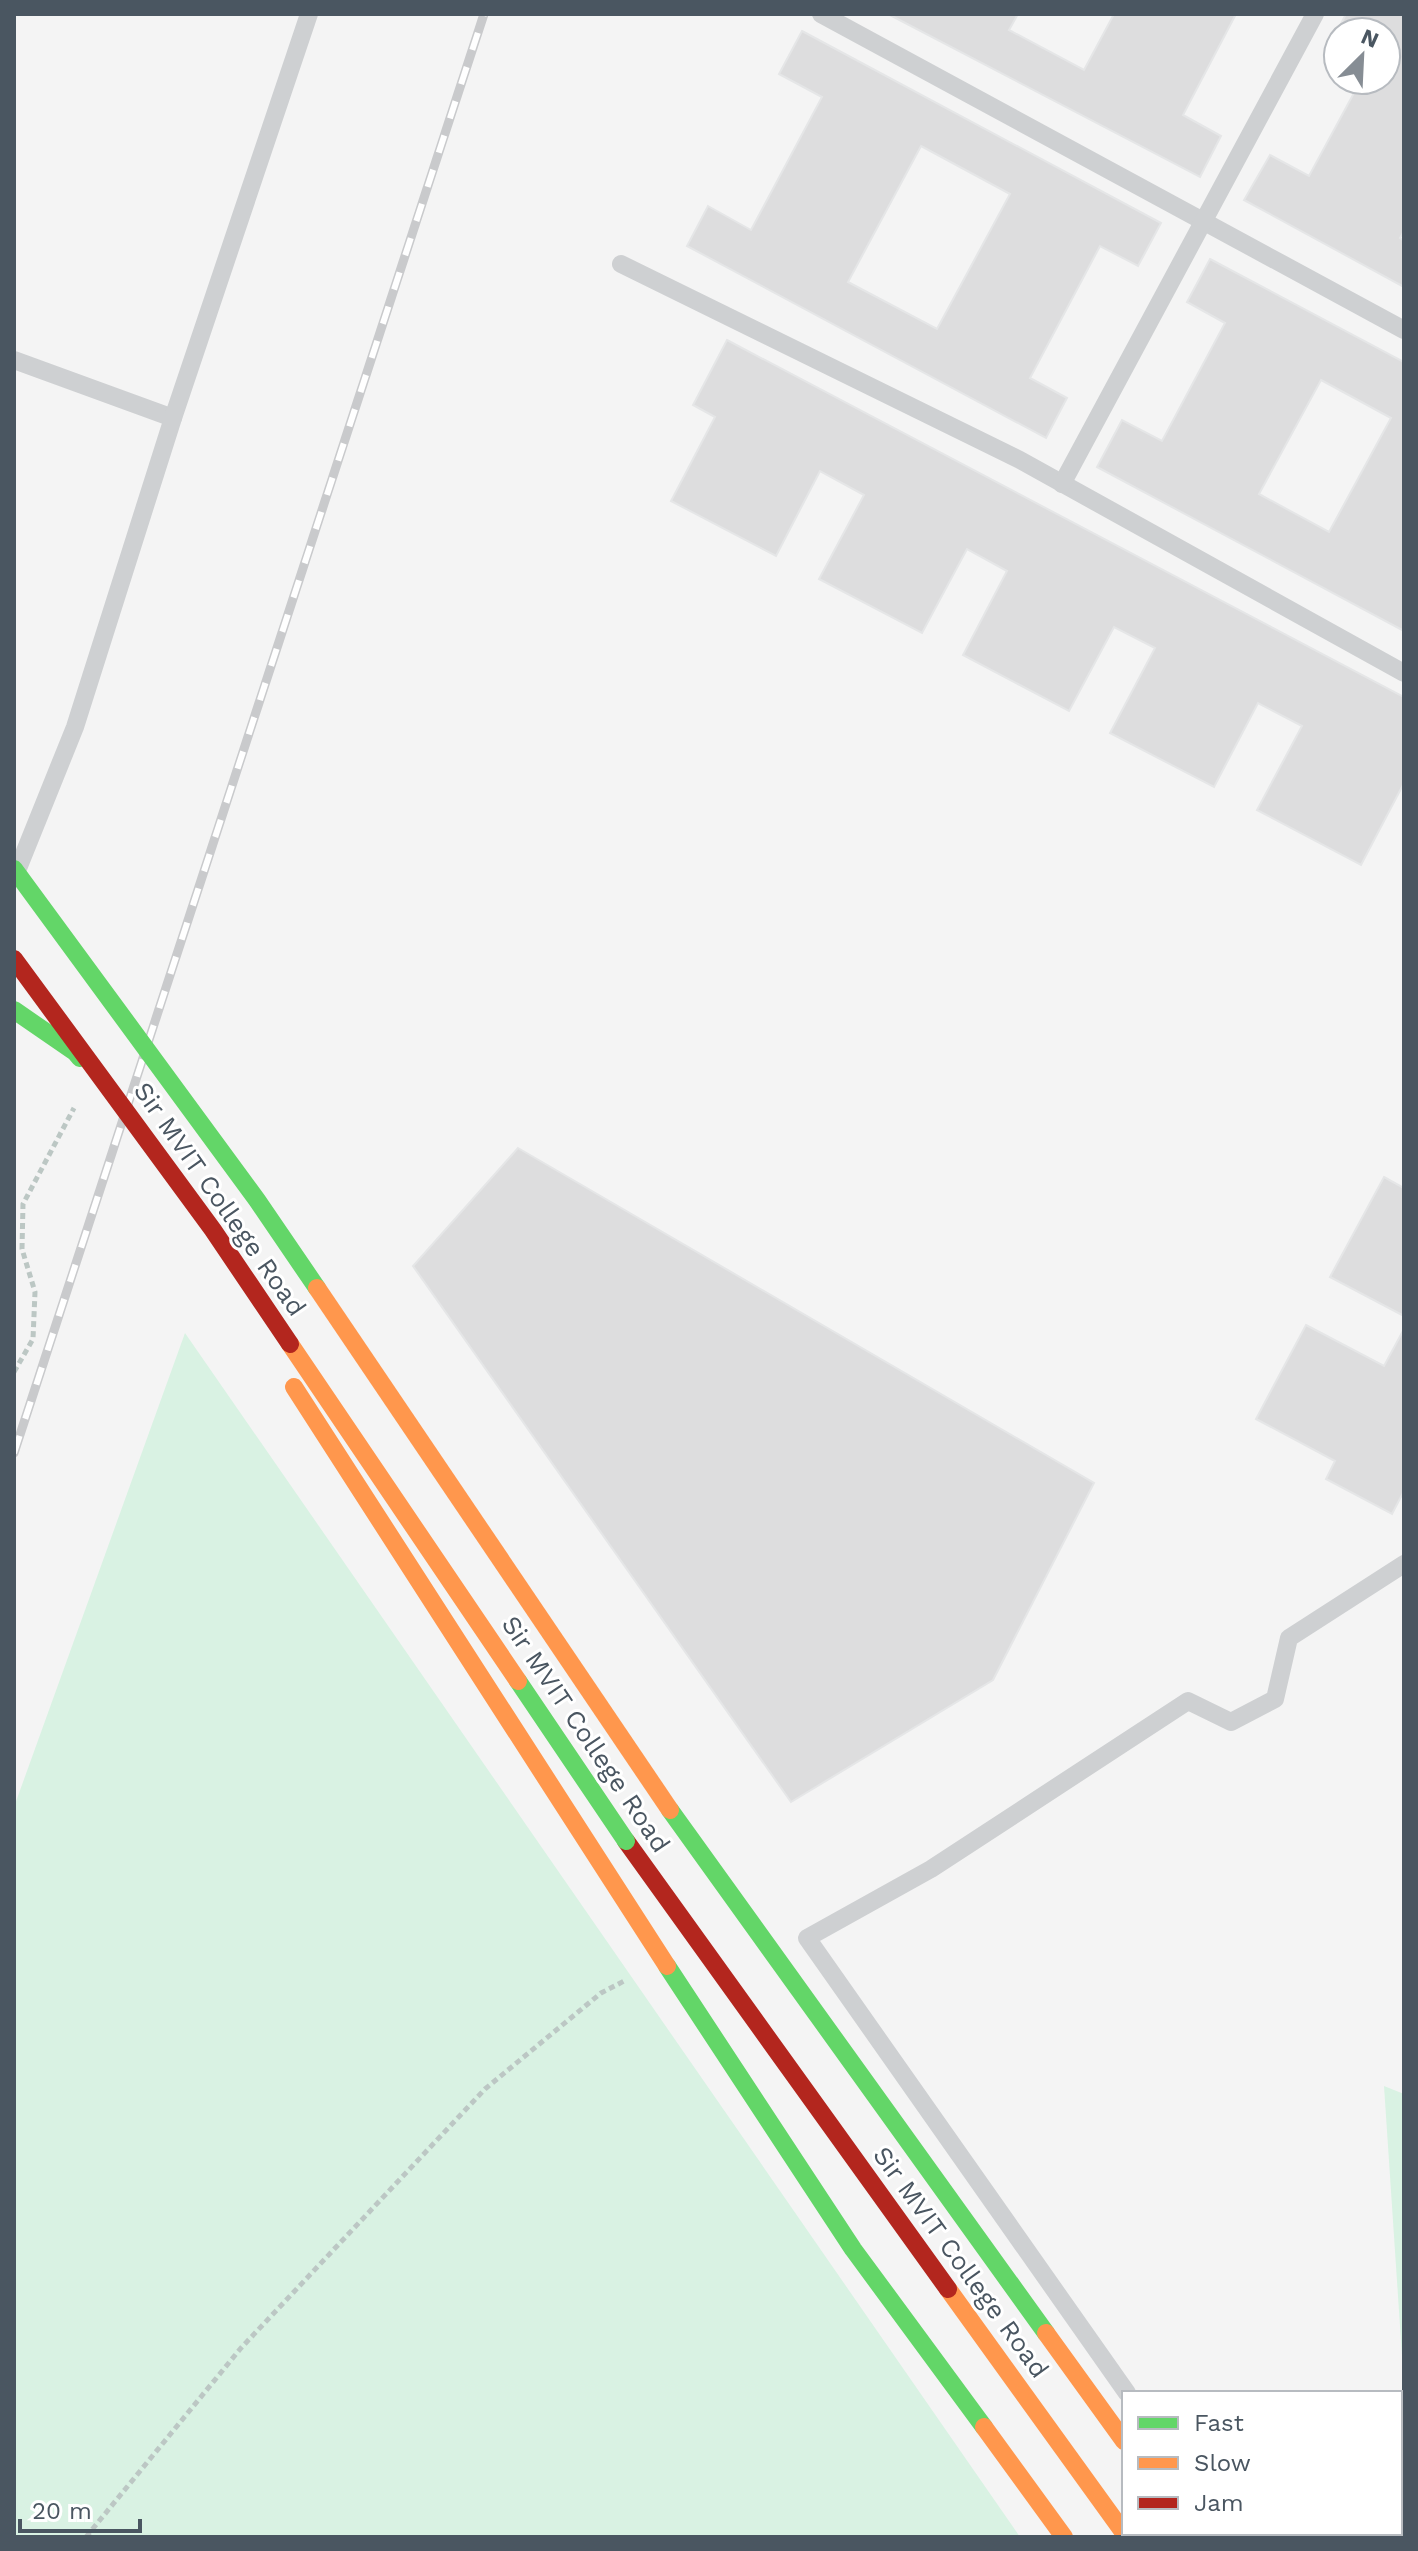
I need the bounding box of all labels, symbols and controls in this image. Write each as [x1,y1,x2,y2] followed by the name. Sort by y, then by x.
[1322,16,1402,96] north arrow
[1357,23,1382,53] text: N
[128,1076,312,1322] street label: Sir MVIT College Road
[496,1610,676,1858] street label: Sir MVIT College Road
[867,2141,1055,2383] street label: Sir MVIT College Road
[1122,2391,1402,2535] legend
[1194,2409,1244,2437] text: Fast
[1194,2449,1251,2477] text: Slow
[20,2483,140,2533] scale bar
[1194,2489,1244,2517] text: Jam
[32,2497,92,2525] text: 20 m

